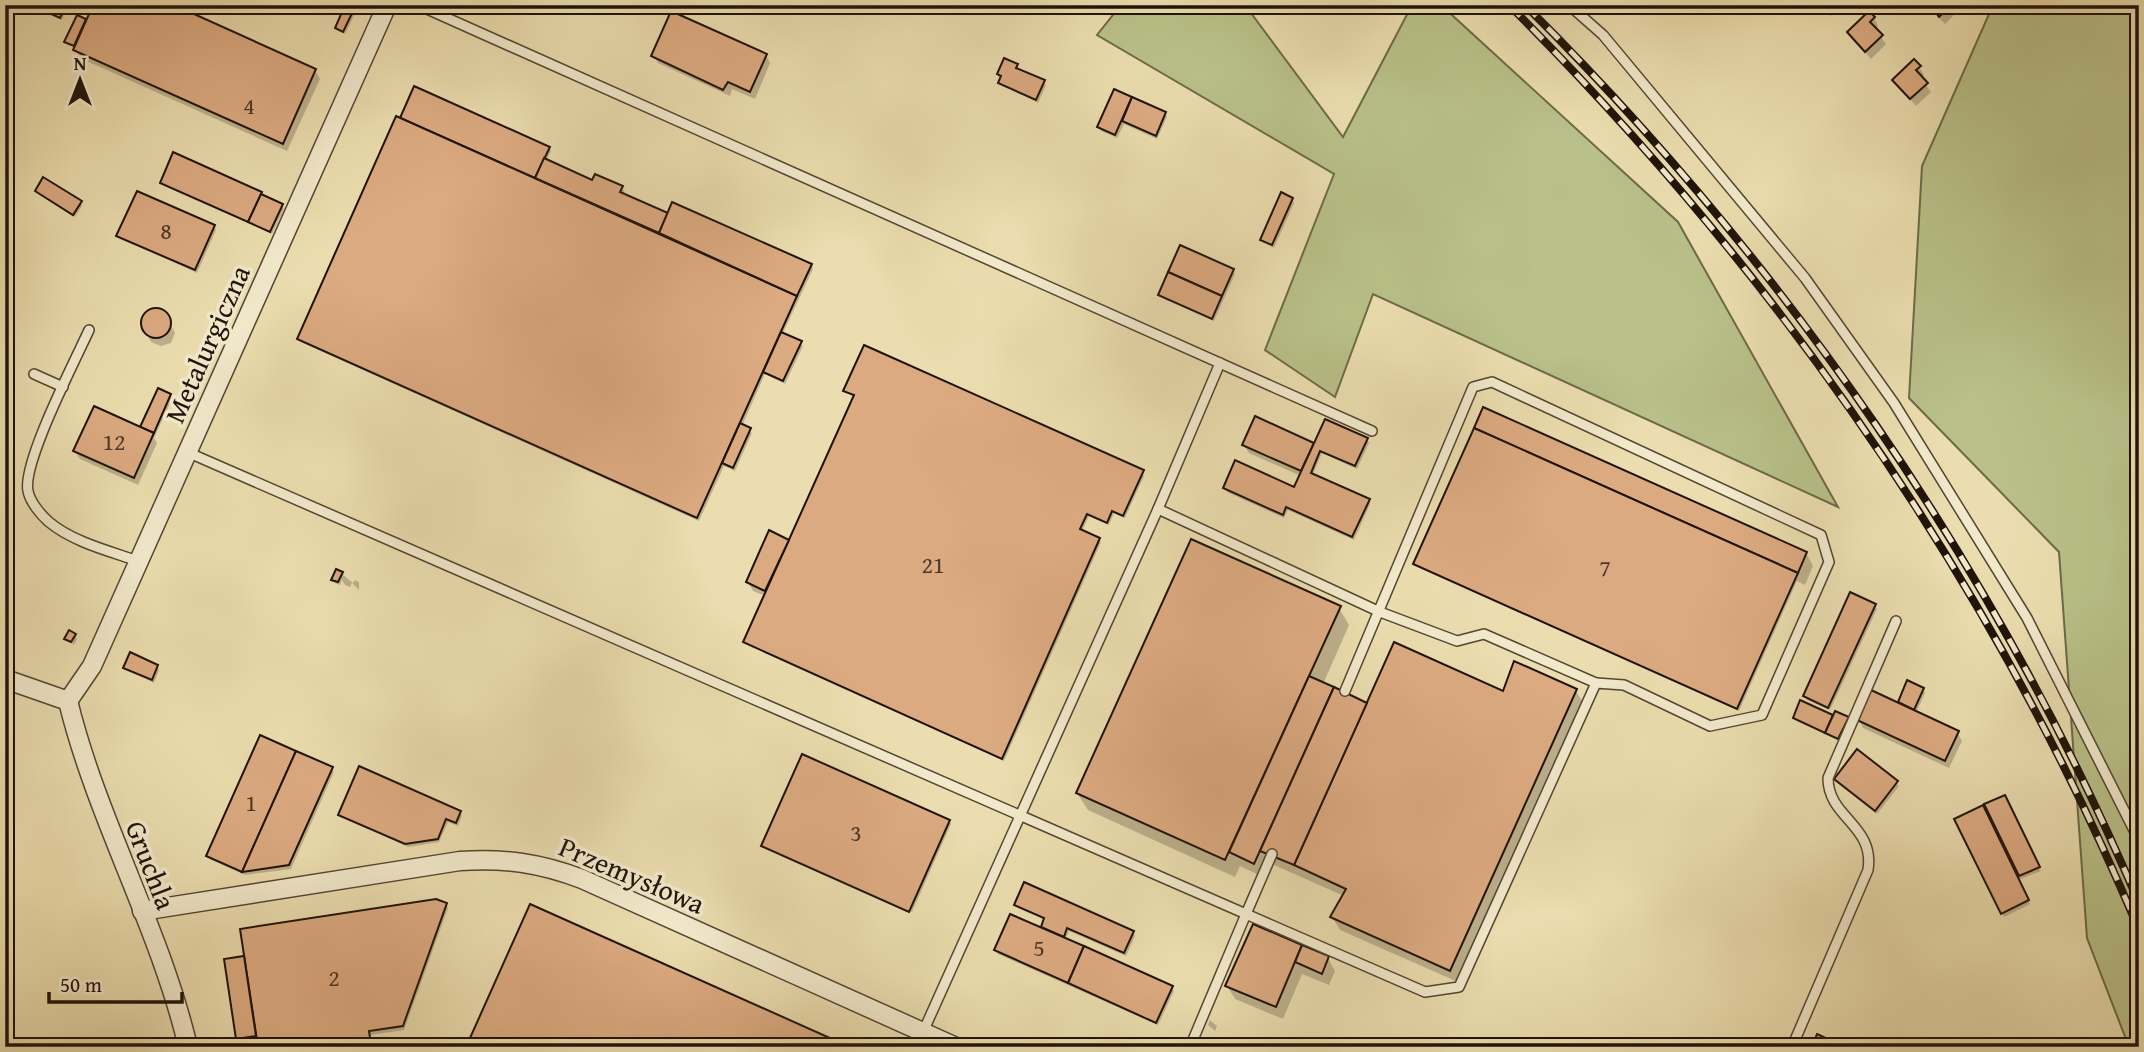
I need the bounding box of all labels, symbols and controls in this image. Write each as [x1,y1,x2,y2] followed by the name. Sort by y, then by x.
[46,46,116,116] north arrow
[74,49,87,77] text: N
[243,88,255,123] house number: 4
[160,213,172,248] house number: 8
[153,257,260,429] street label: Metalurgiczna
[102,424,126,459] house number: 12
[921,547,945,582] house number: 21
[1599,550,1611,585] house number: 7
[245,785,257,820] house number: 1
[116,815,187,916] street label: Gruchla
[850,815,862,850] house number: 3
[553,825,712,924] street label: Przemysłowa
[1033,930,1045,965] house number: 5
[328,960,340,995] house number: 2
[49,961,182,1005] scale bar
[60,969,102,1000] text: 50 m

